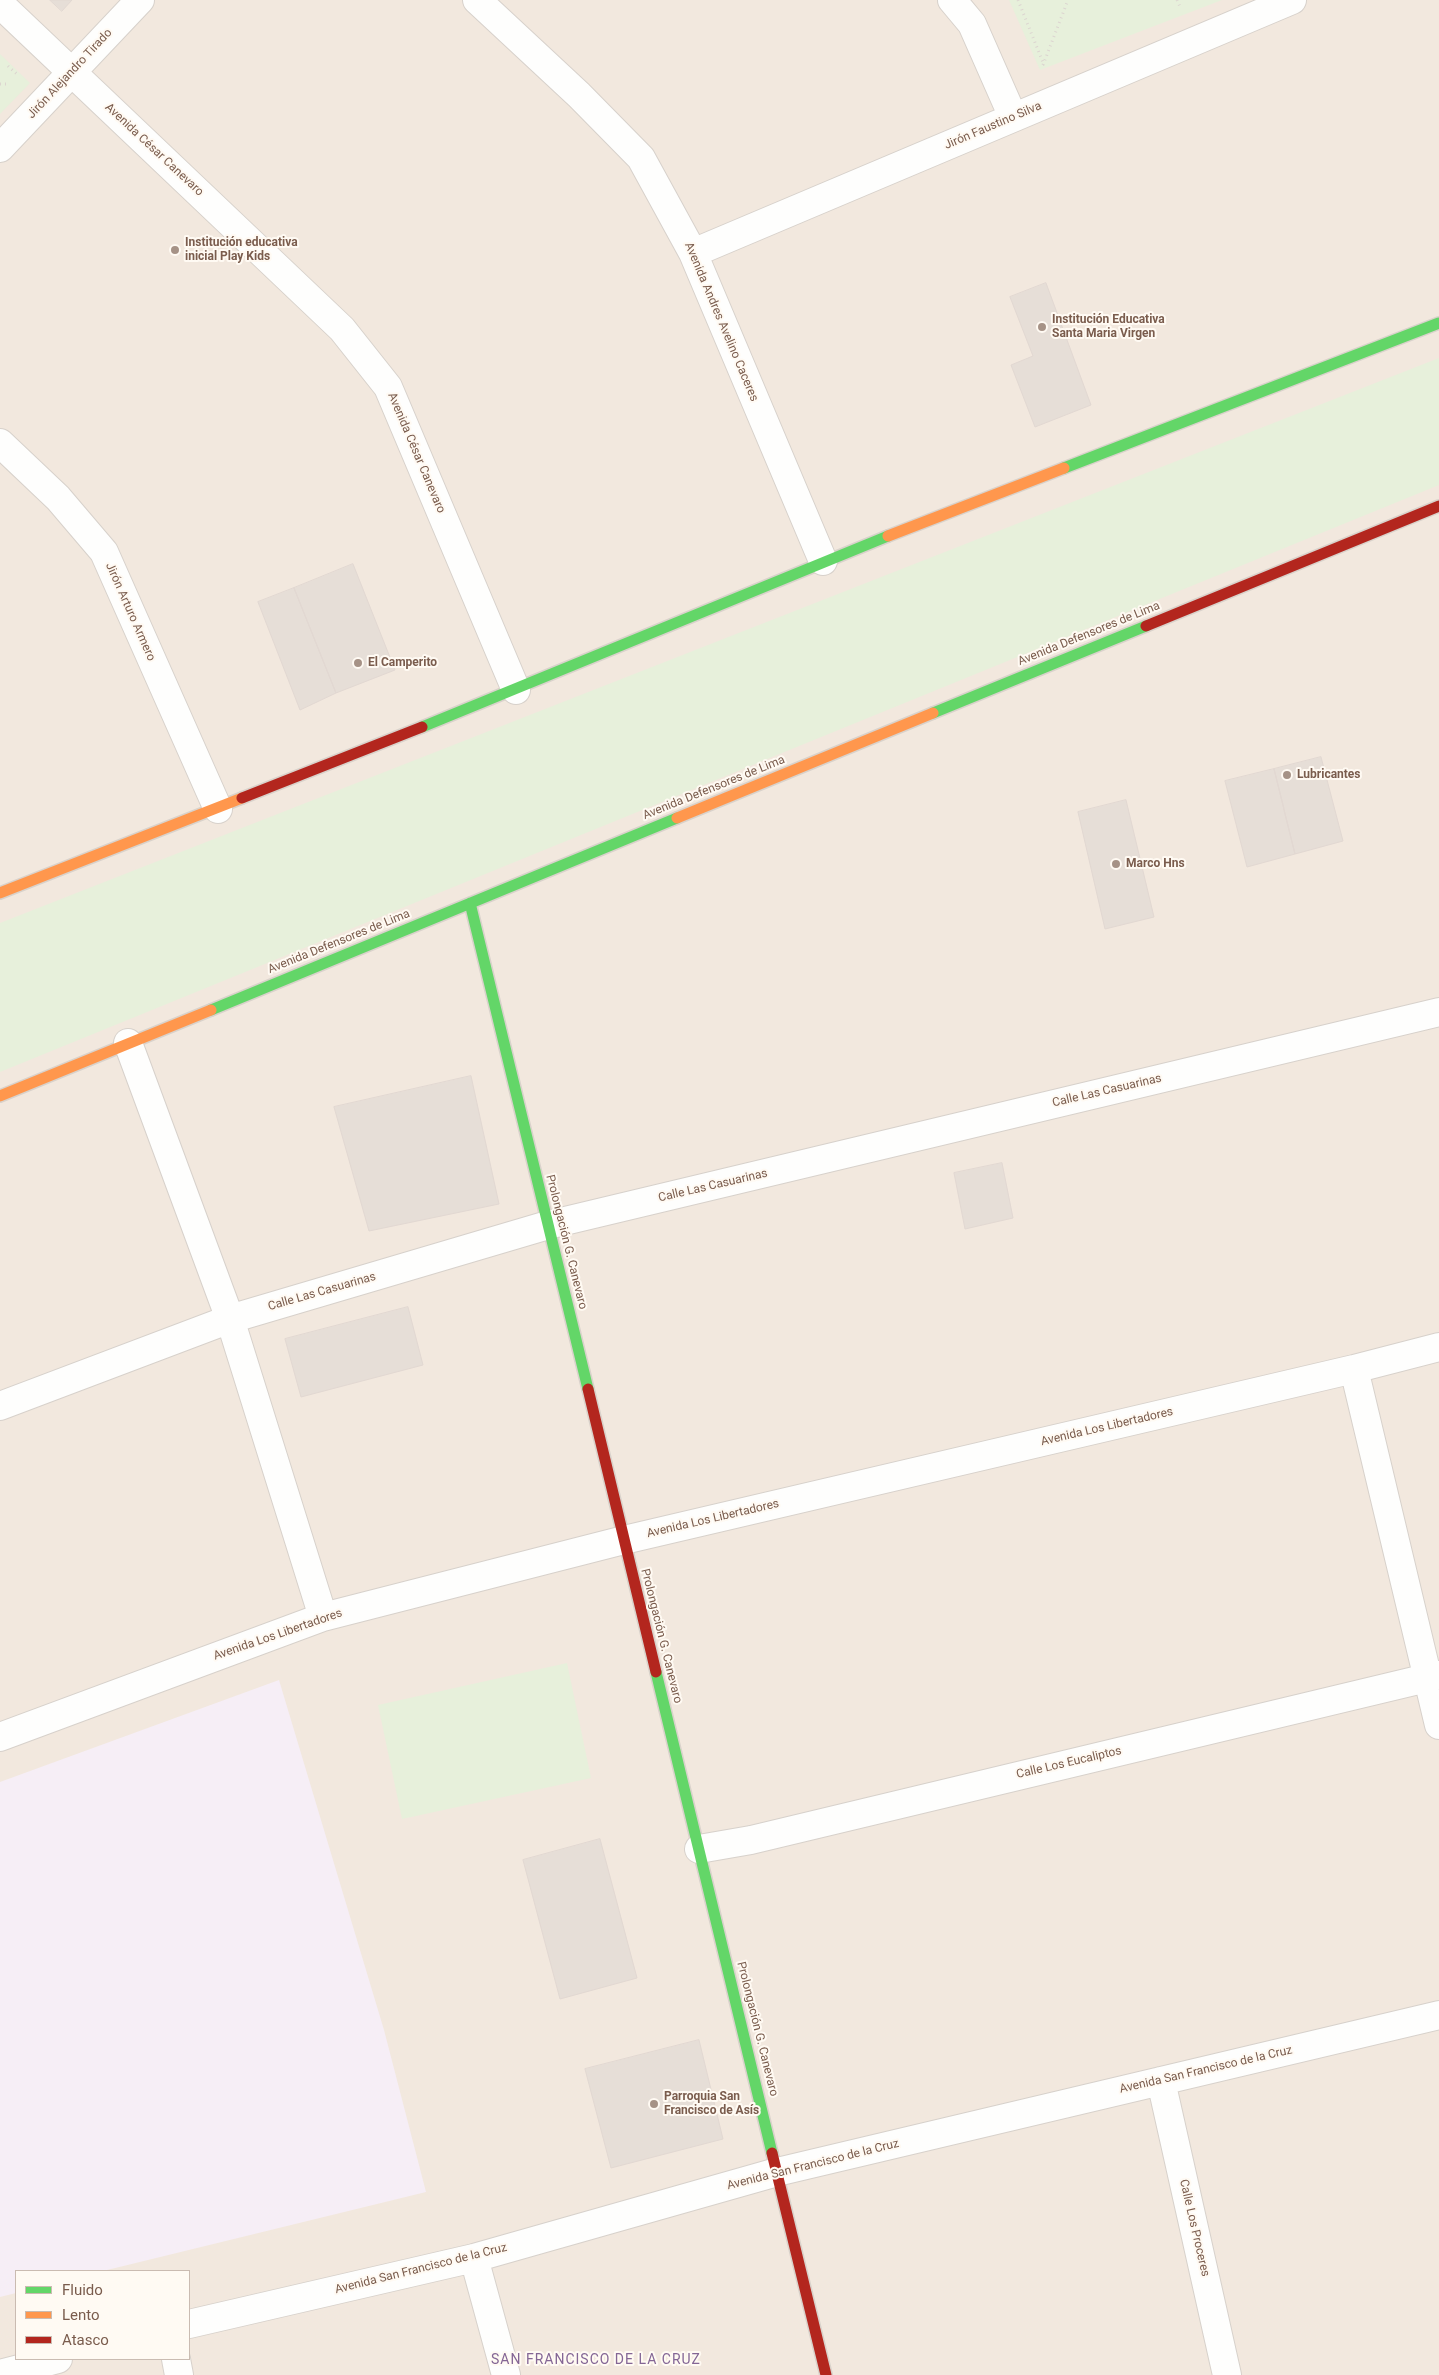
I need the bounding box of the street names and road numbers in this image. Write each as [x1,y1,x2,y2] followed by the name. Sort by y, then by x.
[25,26,115,122] street label: Jirón Alejandro Tirado
[942,99,1044,153] street label: Jirón Faustino Silva
[102,101,206,199] street label: Avenida César Canevaro
[681,240,761,404] street label: Avenida Andres Avelino Caceres
[384,390,448,516] street label: Avenida César Canevaro
[102,561,158,663] street label: Jirón Arturo Armero
[1016,599,1162,669] street label: Avenida Defensores de Lima
[641,753,787,823] street label: Avenida Defensores de Lima
[266,907,412,977] street label: Avenida Defensores de Lima
[1051,1071,1163,1111] street label: Calle Las Casuarinas
[657,1166,769,1206] street label: Calle Las Casuarinas
[542,1173,590,1311] street label: Prolongación G. Canevaro
[266,1270,378,1314] street label: Calle Las Casuarinas
[1039,1405,1175,1449] street label: Avenida Los Libertadores
[645,1497,781,1541] street label: Avenida Los Libertadores
[637,1567,685,1705] street label: Prolongación G. Canevaro
[212,1606,344,1664] street label: Avenida Los Libertadores
[1015,1744,1123,1782] street label: Calle Los Eucaliptos
[733,1960,781,2098] street label: Prolongación G. Canevaro
[1118,2043,1294,2097] street label: Avenida San Francisco de la Cruz
[726,2137,900,2193] street label: Avenida San Francisco de la Cruz
[1176,2178,1212,2278] street label: Calle Los Proceres
[334,2241,508,2297] street label: Avenida San Francisco de la Cruz

